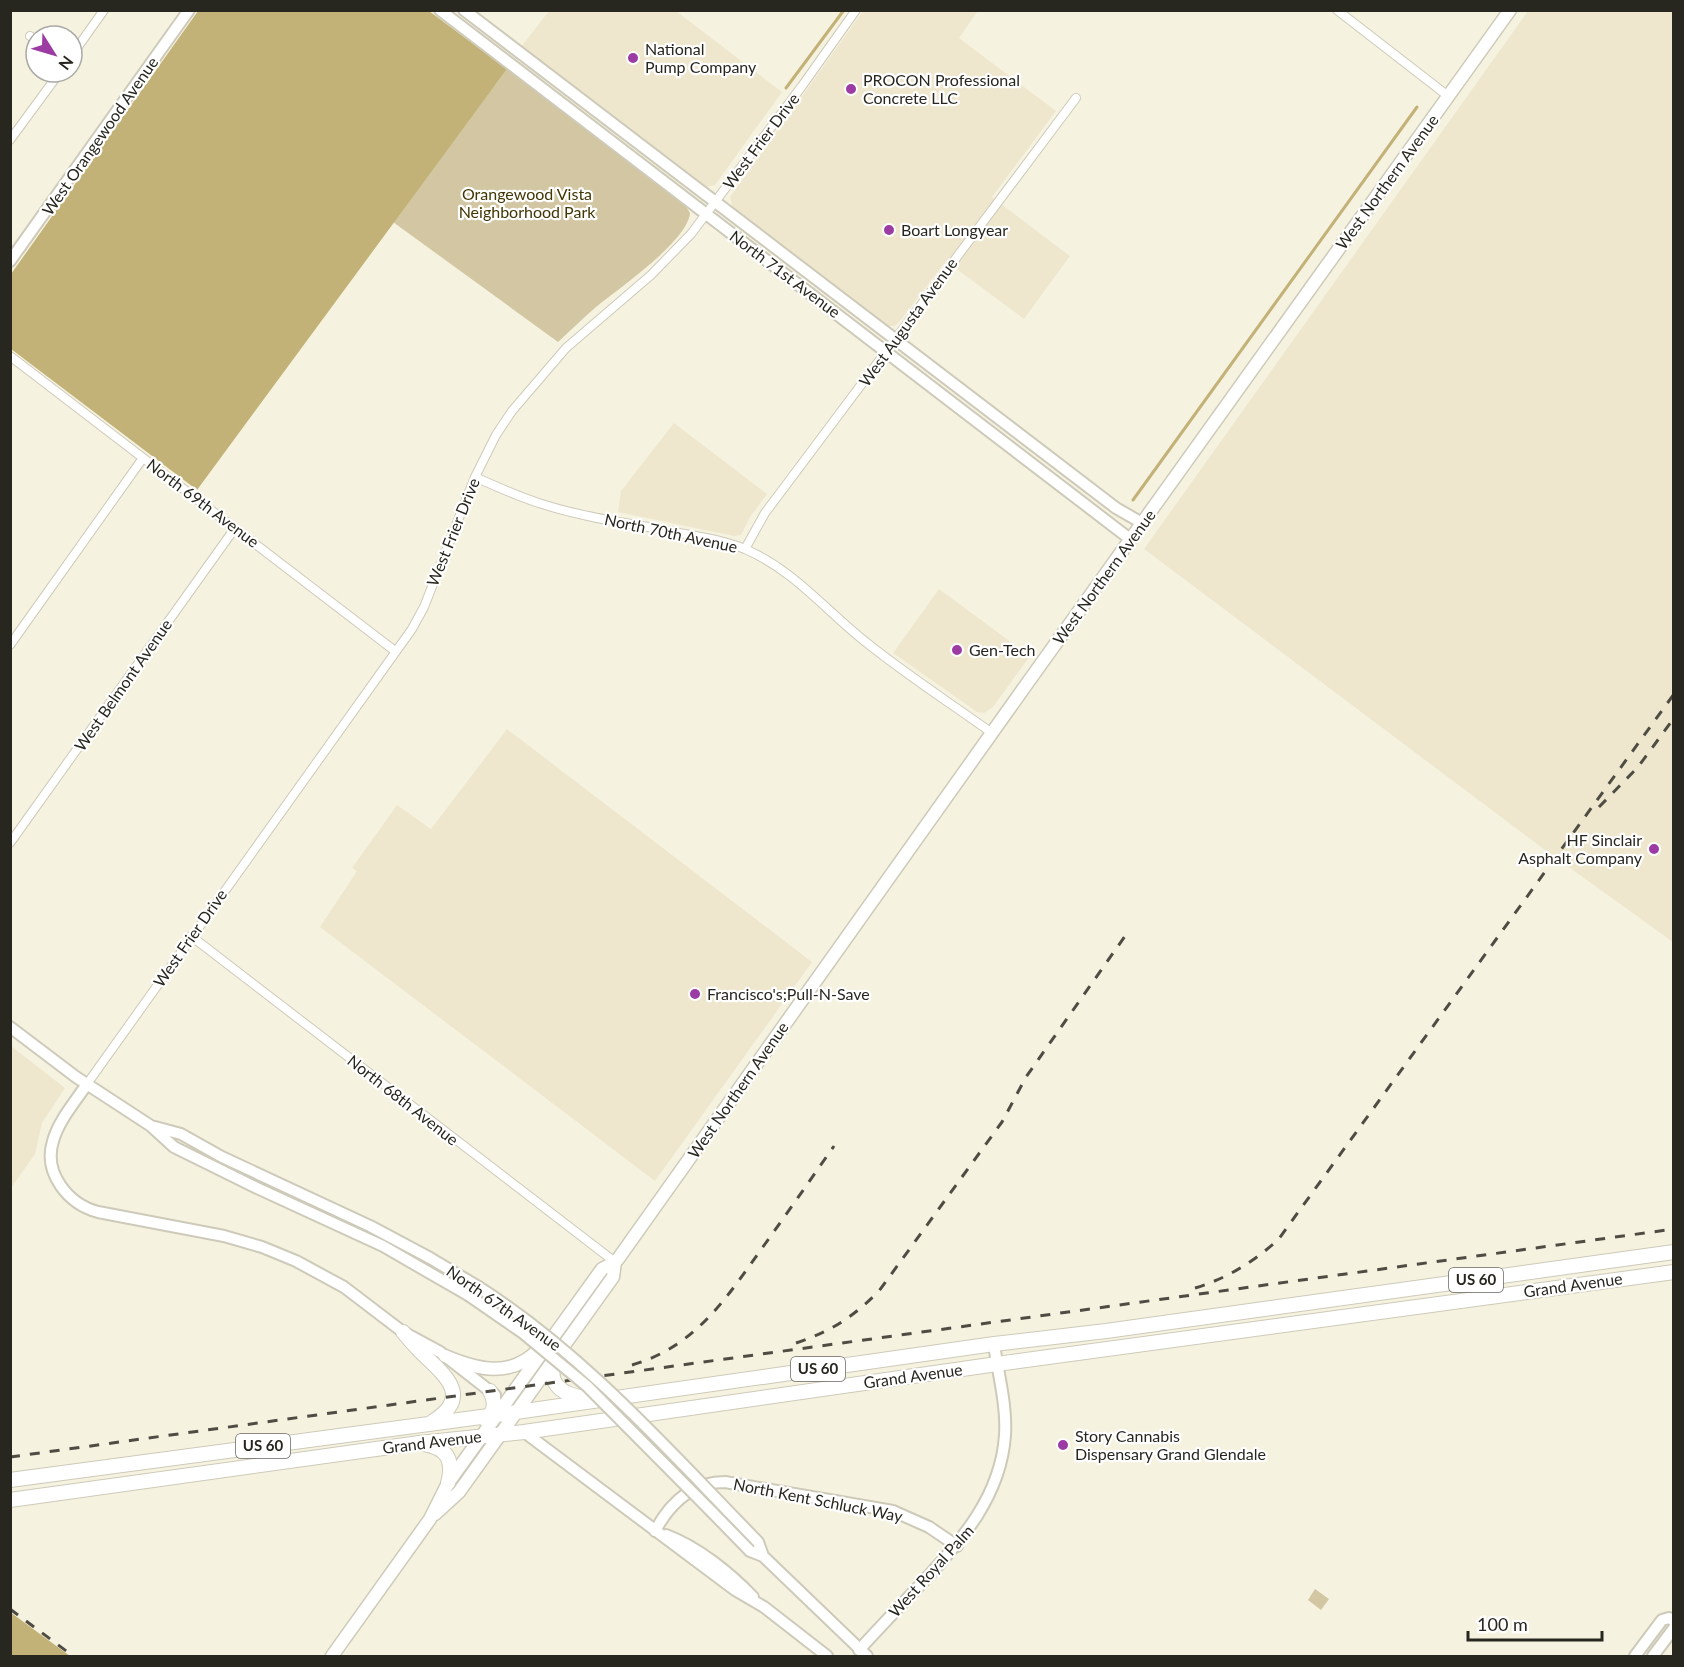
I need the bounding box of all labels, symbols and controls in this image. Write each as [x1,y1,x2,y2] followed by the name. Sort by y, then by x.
[24,24,84,84] north arrow
[645,39,757,76] place label: National Pump Company
[626,51,640,65] marker: National Pump Company
[38,53,162,218] street label: West Orangewood Avenue
[55,53,78,74] text: N
[863,70,1020,107] place label: PROCON Professional Concrete LLC
[844,82,858,96] marker: PROCON Professional Concrete LLC
[718,89,803,192] street label: West Frier Drive
[1331,111,1442,253] street label: West Northern Avenue
[459,184,596,221] park label: Orangewood Vista Neighborhood Park
[901,220,1008,239] place label: Boart Longyear
[882,223,896,237] marker: Boart Longyear
[726,226,844,321] street label: North 71st Avenue
[855,254,961,390] street label: West Augusta Avenue
[144,454,263,551] street label: North 69th Avenue
[422,475,483,589] street label: West Frier Drive
[1048,506,1159,648] street label: West Northern Avenue
[603,509,739,556] street label: North 70th Avenue
[70,615,175,754] street label: West Belmont Avenue
[969,640,1035,659] place label: Gen-Tech
[950,643,964,657] marker: Gen-Tech
[1518,830,1643,867] place label: HF Sinclair Asphalt Company
[1647,842,1661,856] marker: HF Sinclair Asphalt Company
[149,885,230,990] street label: West Frier Drive
[707,984,870,1003] place label: Francisco's;Pull-N-Save
[688,987,702,1001] marker: Francisco's;Pull-N-Save
[683,1018,792,1162] street label: West Northern Avenue
[344,1050,462,1149] street label: North 68th Avenue
[443,1261,565,1354] street label: North 67th Avenue
[1449,1268,1503,1292] road number: US 60
[1522,1268,1624,1301] street label: Grand Avenue
[791,1357,845,1381] road number: US 60
[862,1359,964,1392] street label: Grand Avenue
[381,1426,483,1457] street label: Grand Avenue
[1075,1426,1266,1463] place label: Story Cannabis Dispensary Grand Glendale
[236,1434,290,1458] road number: US 60
[1056,1438,1070,1452] marker: Story Cannabis Dispensary Grand Glendale
[732,1474,905,1525] street label: North Kent Schluck Way
[884,1521,977,1621] street label: West Royal Palm
[1468,1604,1602,1642] scale bar
[1477,1613,1528,1635] text: 100 m

